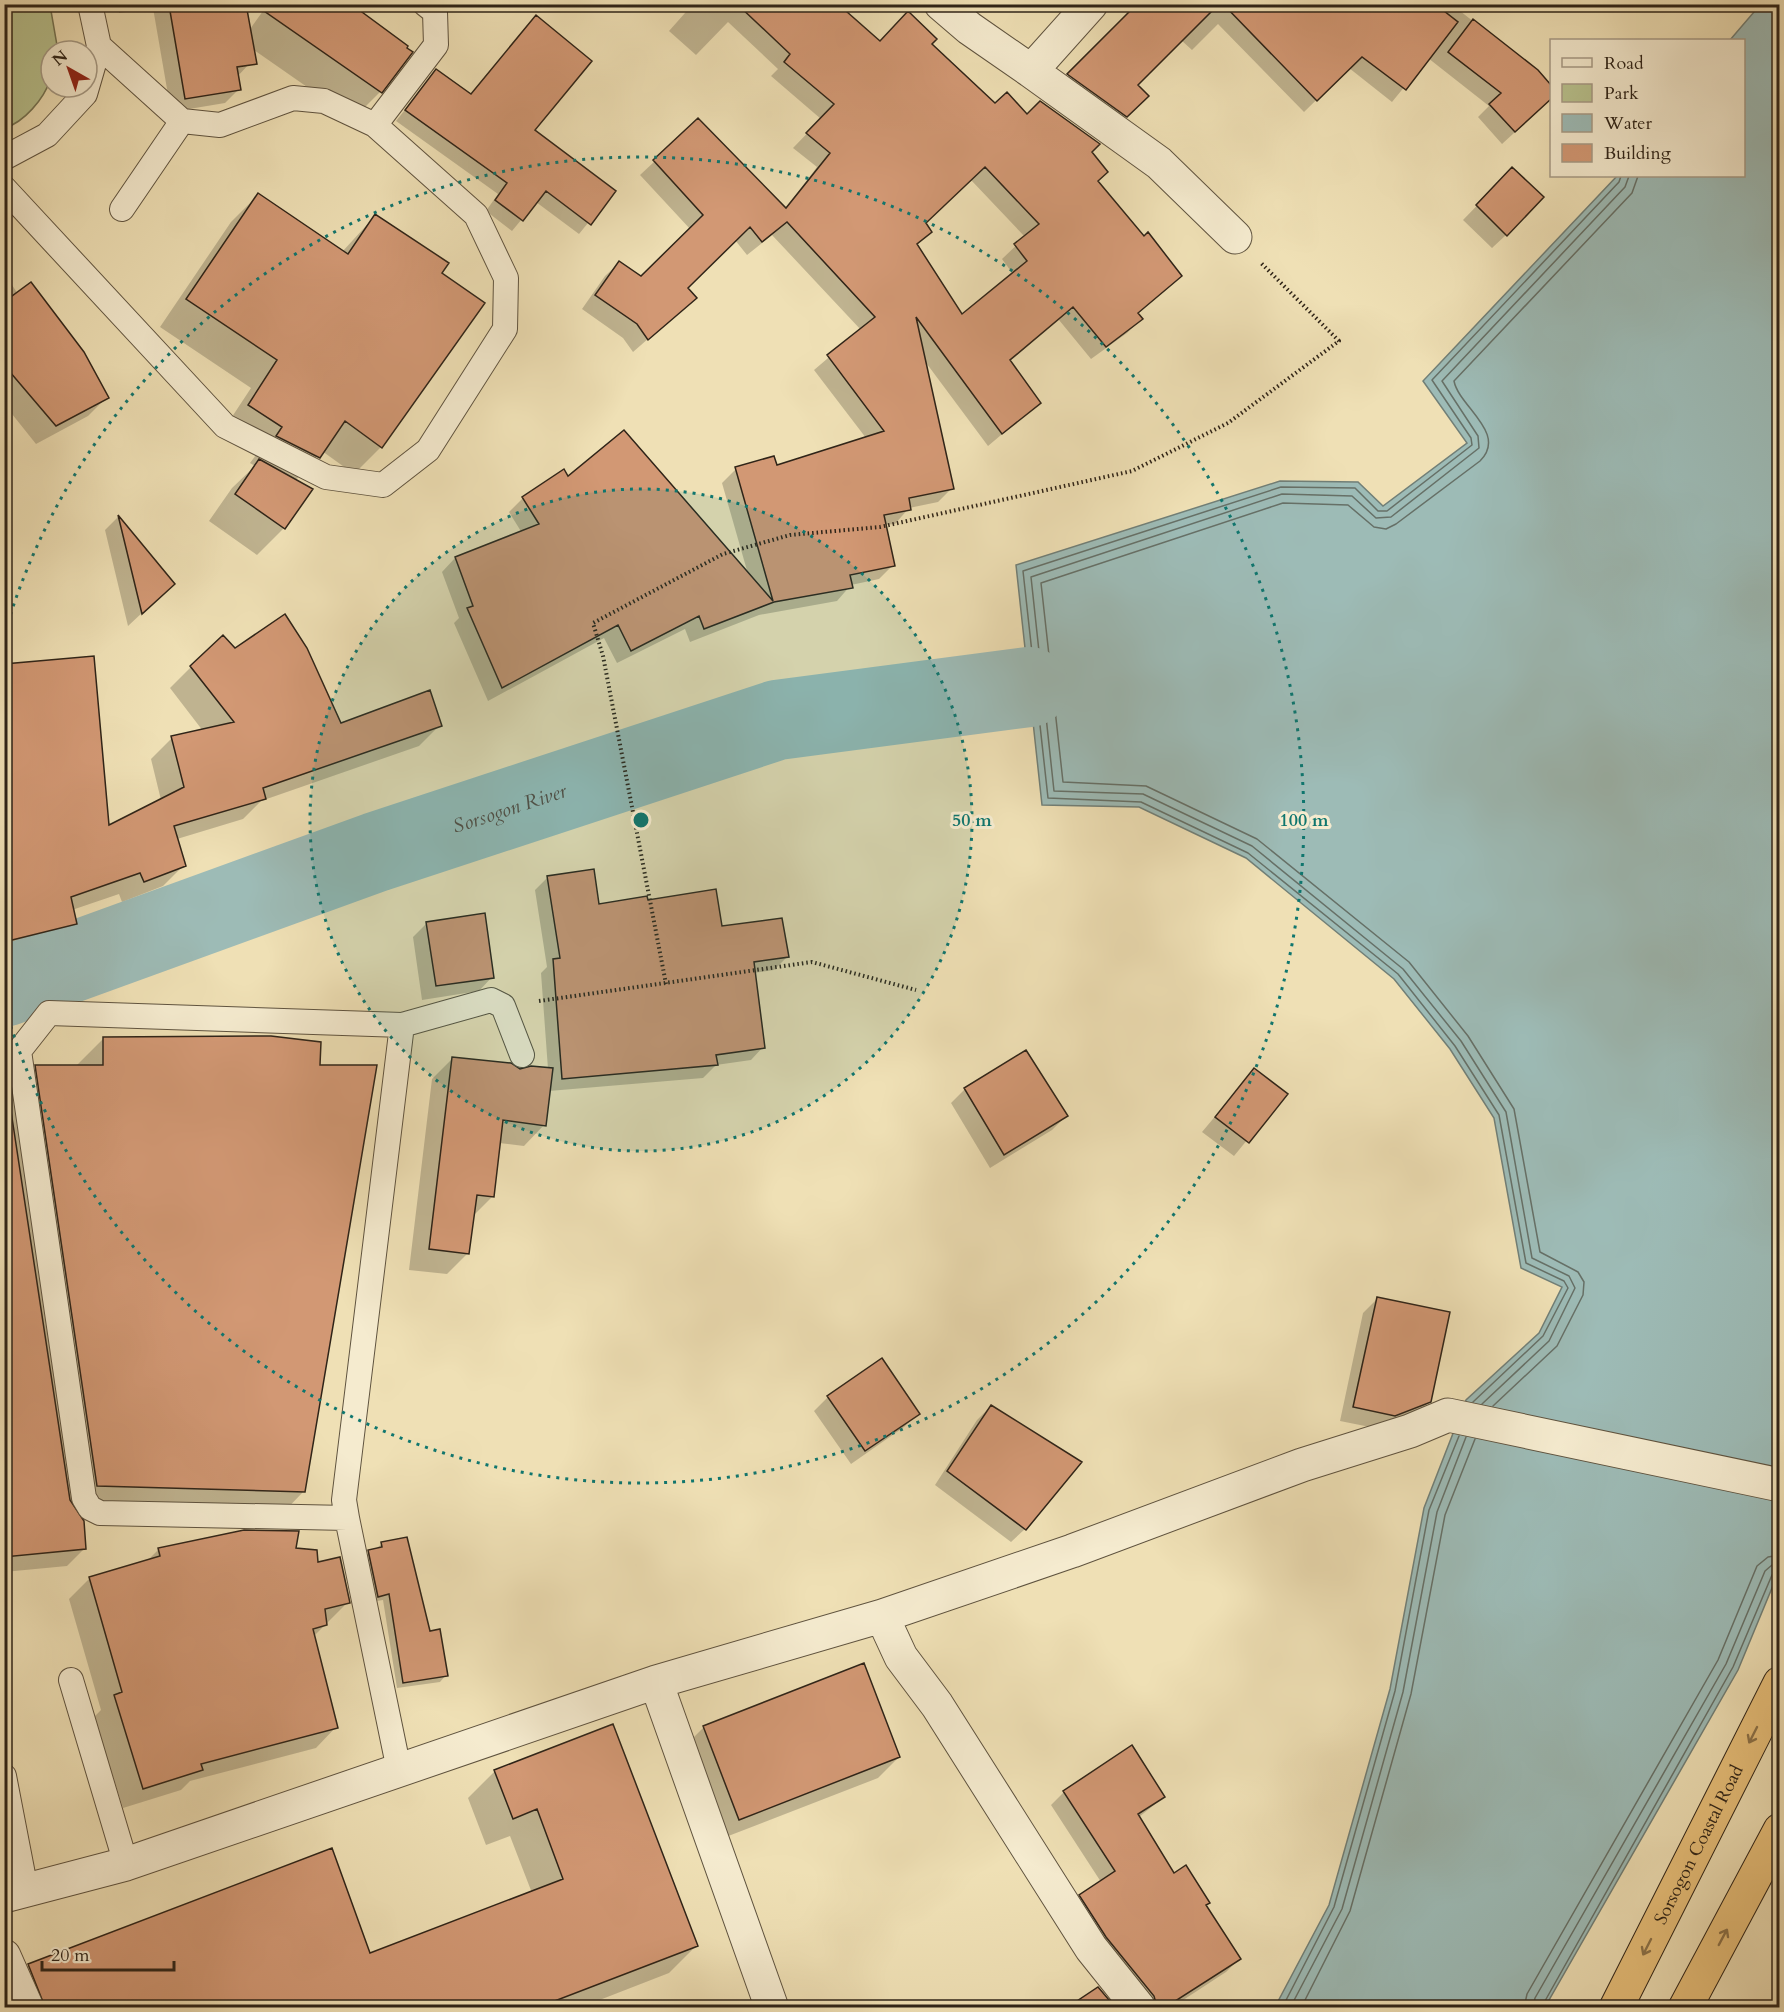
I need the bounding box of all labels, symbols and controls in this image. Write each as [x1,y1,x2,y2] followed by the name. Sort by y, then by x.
[39,39,99,99] north arrow
[1550,39,1745,177] legend
[48,45,72,71] text: N
[1604,51,1644,76] text: Road
[1604,81,1639,106] text: Park
[1603,111,1653,136] text: Water
[1604,141,1672,166] text: Building
[449,777,571,840] water label: Sorsogon River
[952,808,992,833] text: 50 m
[1279,808,1329,833] text: 100 m
[631,810,651,830] centre of rings
[1747,1726,1759,1743] one-way arrow
[1648,1760,1750,1929] street label: Sorsogon Coastal Road
[1718,1929,1729,1947] one-way arrow
[42,1934,174,1972] scale bar
[1640,1937,1652,1955] one-way arrow
[51,1943,90,1968] text: 20 m

